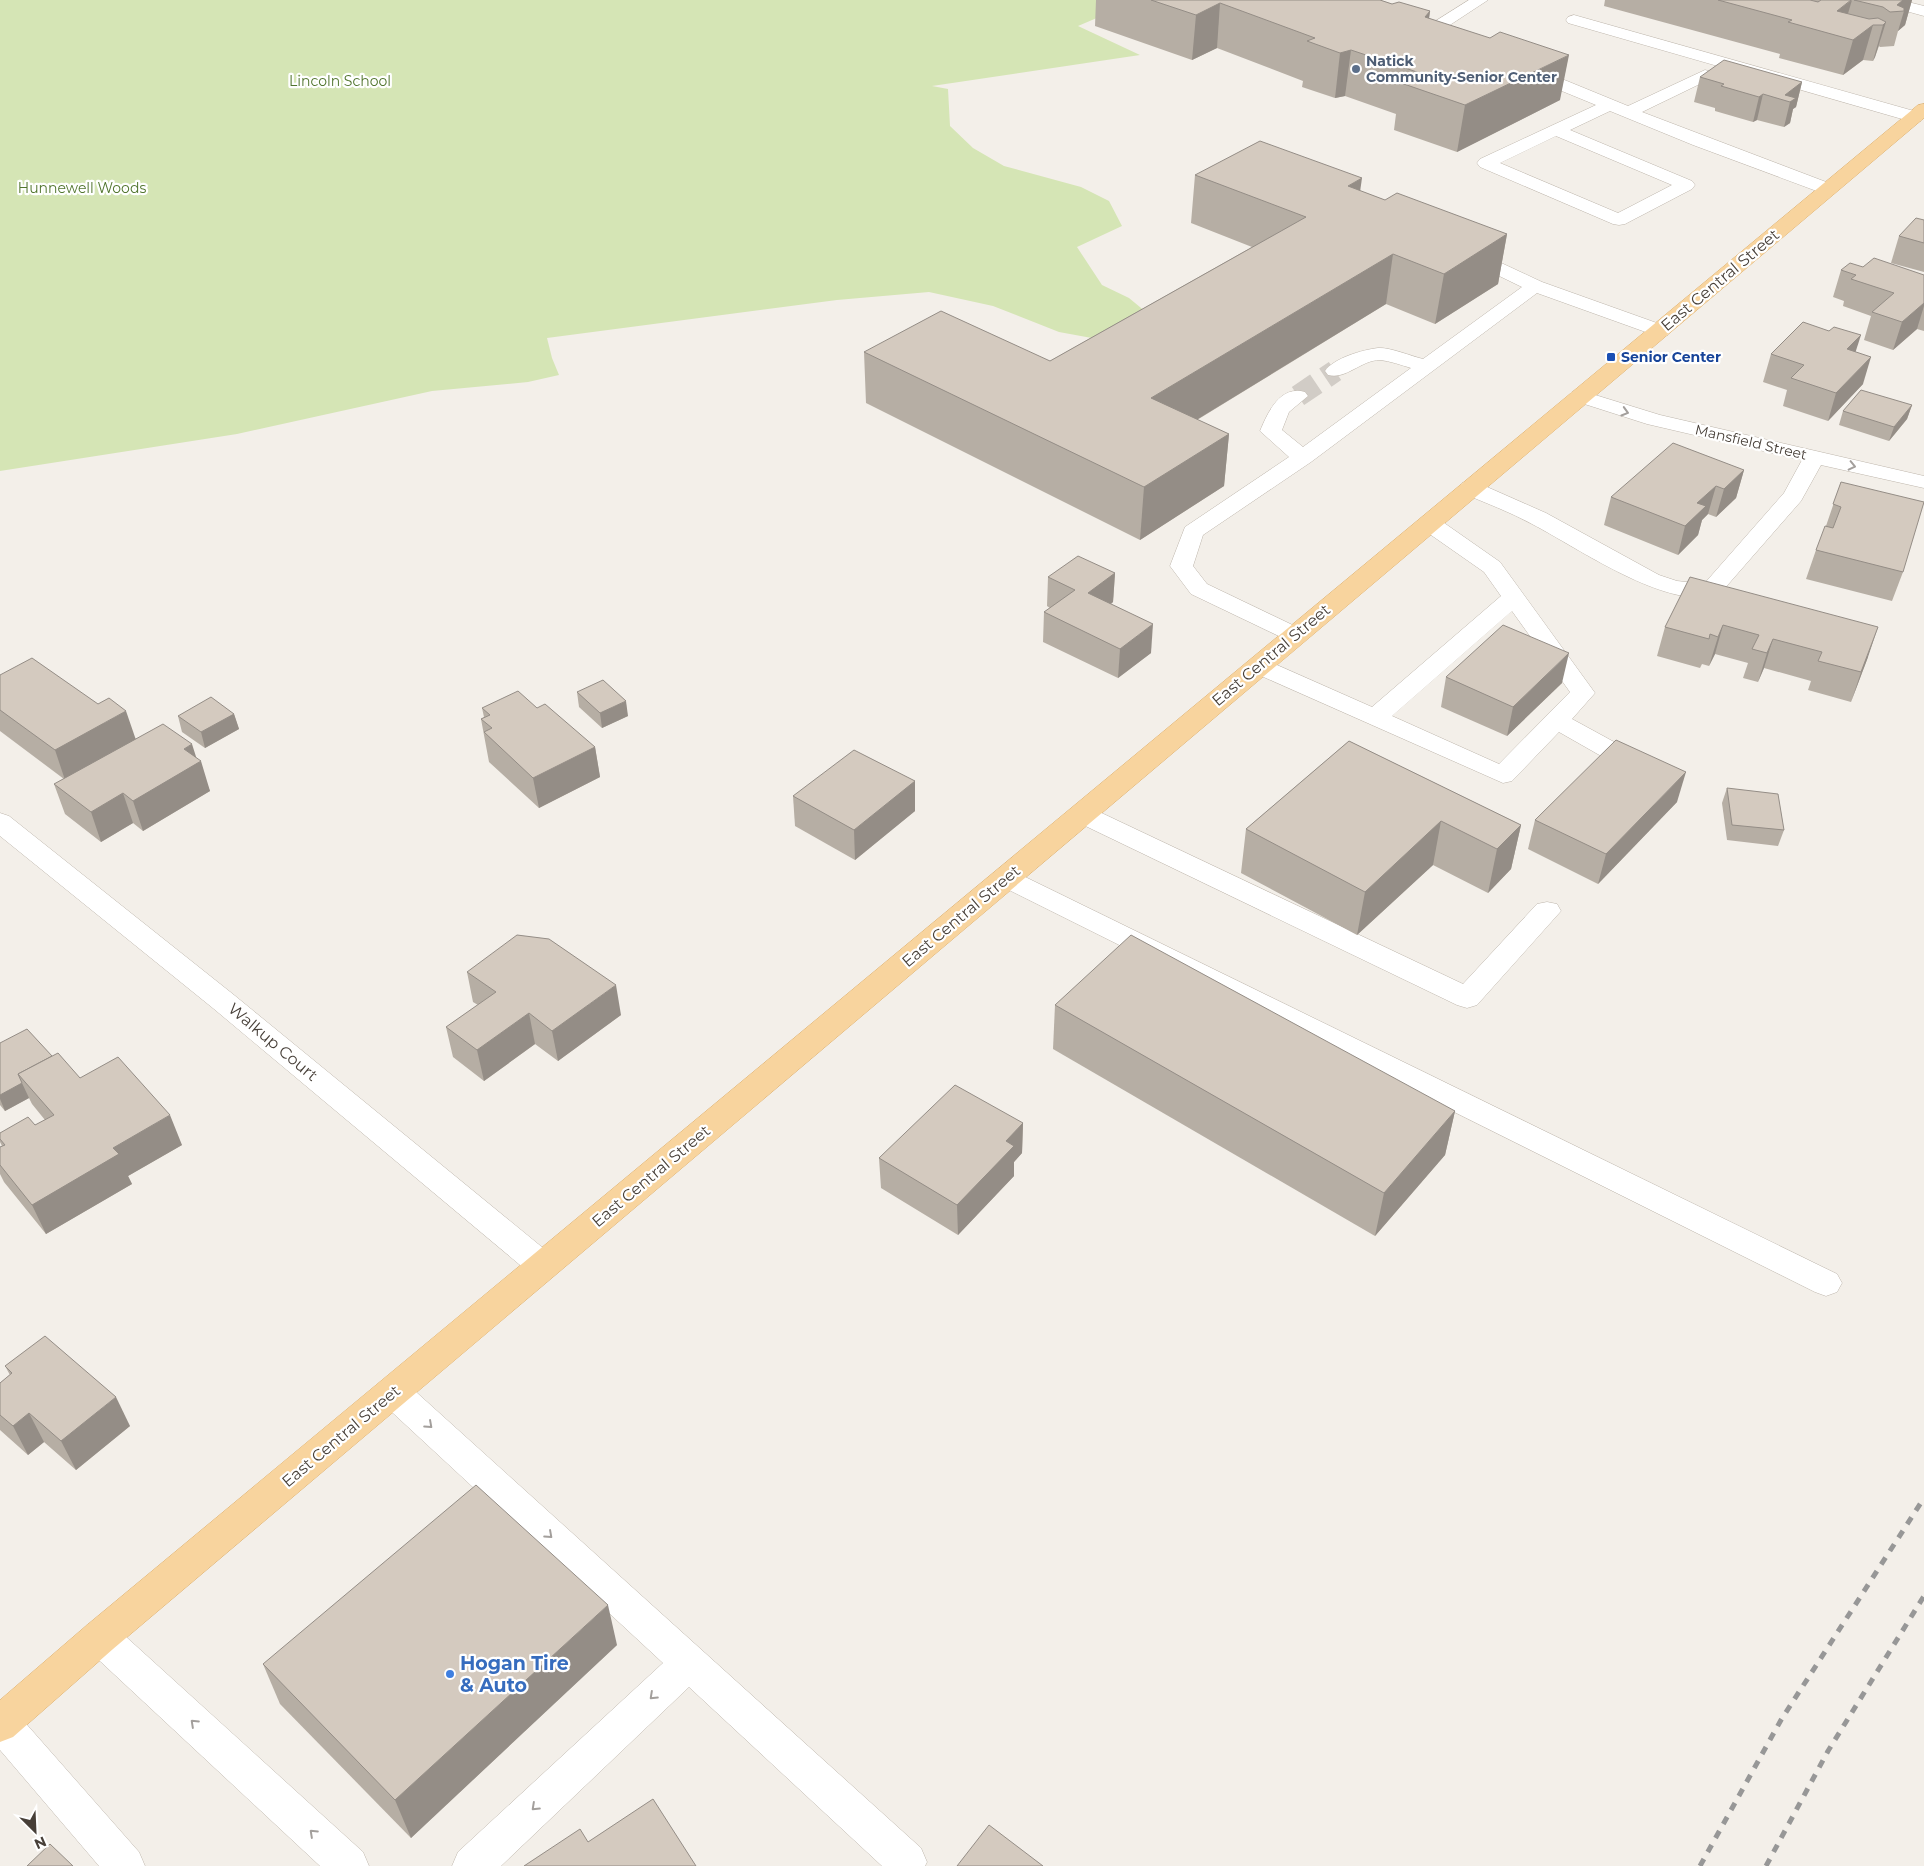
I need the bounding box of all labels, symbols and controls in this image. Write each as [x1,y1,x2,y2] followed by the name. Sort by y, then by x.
[1366,52,1557,86] place label: Natick Community-Senior Center
[1350,63,1362,75] marker: Natick Community-Senior Center
[289,72,391,90] park label: Lincoln School
[18,179,146,197] park label: Hunnewell Woods
[1657,225,1783,335] street label: East Central Street
[1621,348,1721,366] place label: Senior Center
[1605,351,1617,363] marker: Senior Center
[1621,406,1630,417] one-way arrow
[1693,420,1809,464] street label: Mansfield Street
[1847,460,1856,471] one-way arrow
[1208,600,1334,710] street label: East Central Street
[898,861,1024,971] street label: East Central Street
[224,999,322,1085] street label: Walkup Court
[588,1121,714,1231] street label: East Central Street
[278,1381,404,1491] street label: East Central Street
[424,1419,433,1428] one-way arrow
[544,1529,553,1538] one-way arrow
[460,1652,569,1697] place label: Hogan Tire & Auto
[444,1668,456,1680] marker: Hogan Tire & Auto
[650,1690,659,1699] one-way arrow
[190,1720,199,1729] one-way arrow
[531,1801,540,1810] one-way arrow
[10,1806,60,1856] north arrow
[310,1830,319,1839] one-way arrow
[31,1832,49,1853] text: N

